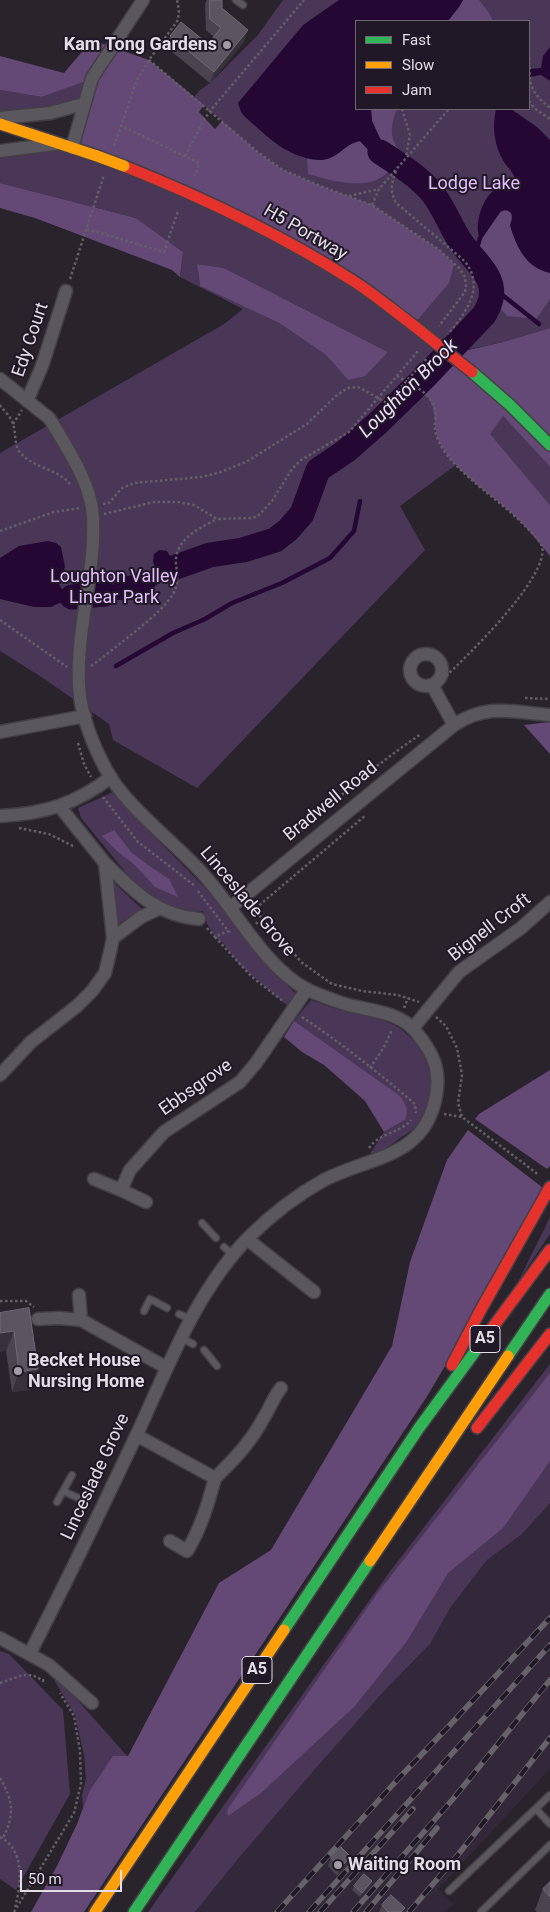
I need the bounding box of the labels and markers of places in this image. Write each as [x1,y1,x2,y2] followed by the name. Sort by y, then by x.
[64,34,217,56] place label: Kam Tong Gardens
[221,39,233,51] marker: Kam Tong Gardens
[28,1350,144,1392] place label: Becket House Nursing Home
[12,1365,24,1377] marker: Becket House Nursing Home
[348,1854,461,1876] place label: Waiting Room
[332,1859,344,1871] marker: Waiting Room

